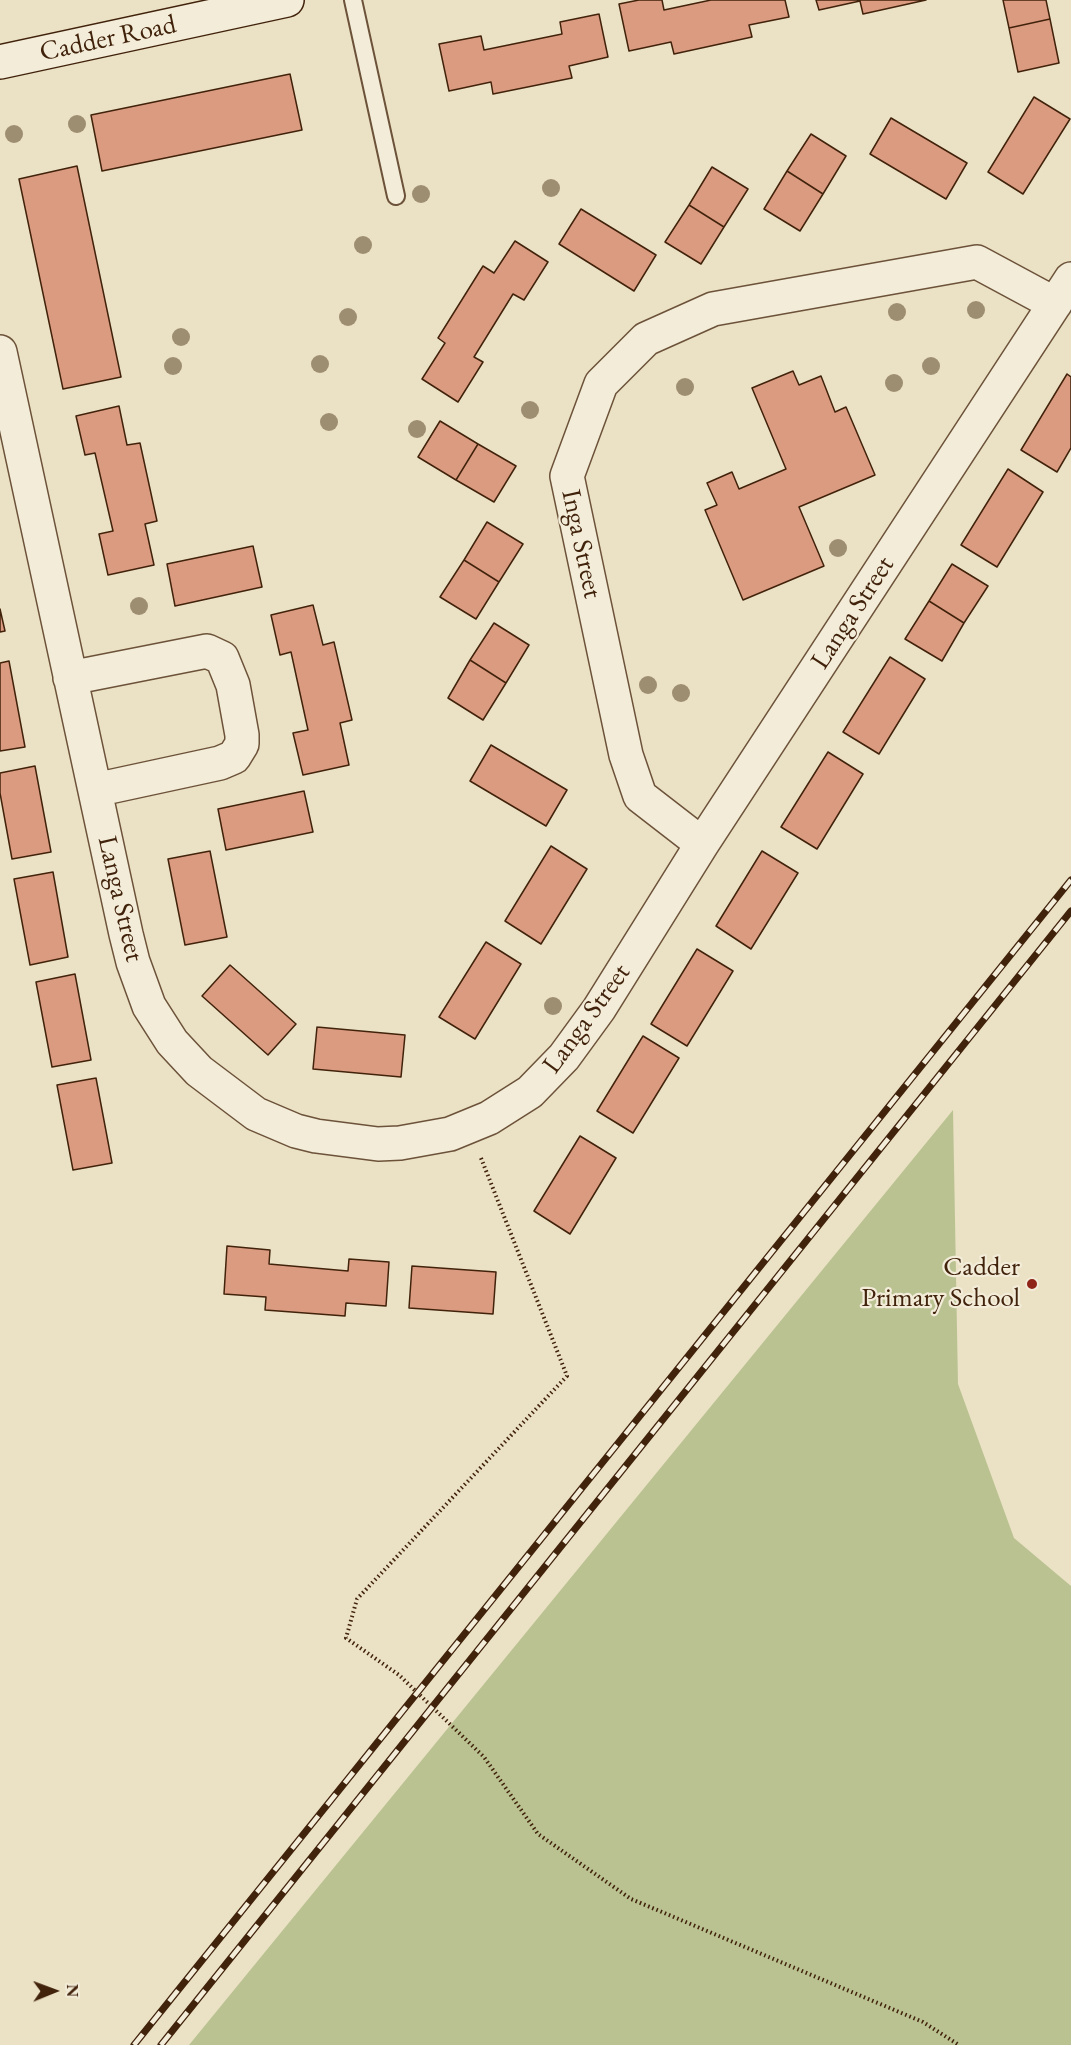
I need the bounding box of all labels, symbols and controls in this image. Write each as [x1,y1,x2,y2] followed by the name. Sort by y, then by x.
[37,9,179,69] street label: Cadder Road
[554,487,608,601] street label: Inga Street
[805,550,901,676] street label: Langa Street
[90,833,150,965] street label: Langa Street
[536,958,638,1080] street label: Langa Street
[861,1252,1020,1315] place label: Cadder Primary School
[1025,1277,1039,1291] marker: Cadder Primary School
[24,1961,84,2021] north arrow
[62,1984,83,1997] text: N

